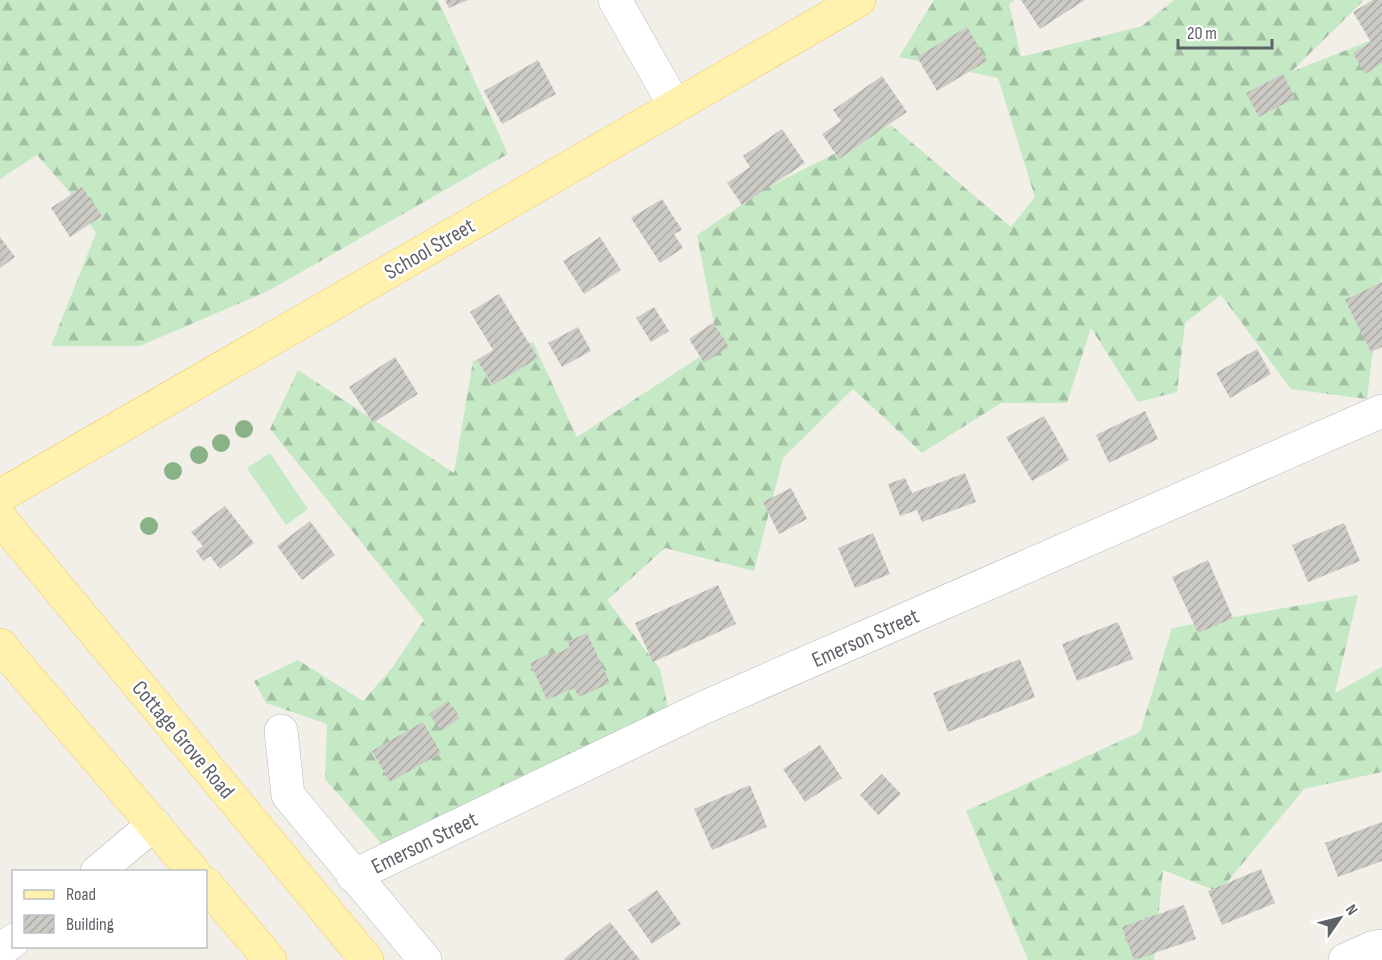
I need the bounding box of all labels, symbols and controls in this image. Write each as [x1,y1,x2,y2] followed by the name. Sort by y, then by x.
[1178,12,1272,50] scale bar
[1187,23,1217,44] text: 20 m
[380,212,480,286] street label: School Street
[808,603,924,674] street label: Emerson Street
[126,675,240,804] street label: Cottage Grove Road
[367,806,482,881] street label: Emerson Street
[12,870,207,948] legend
[66,884,96,905] text: Road
[1310,888,1370,948] north arrow
[1341,901,1361,919] text: N
[66,914,114,935] text: Building

